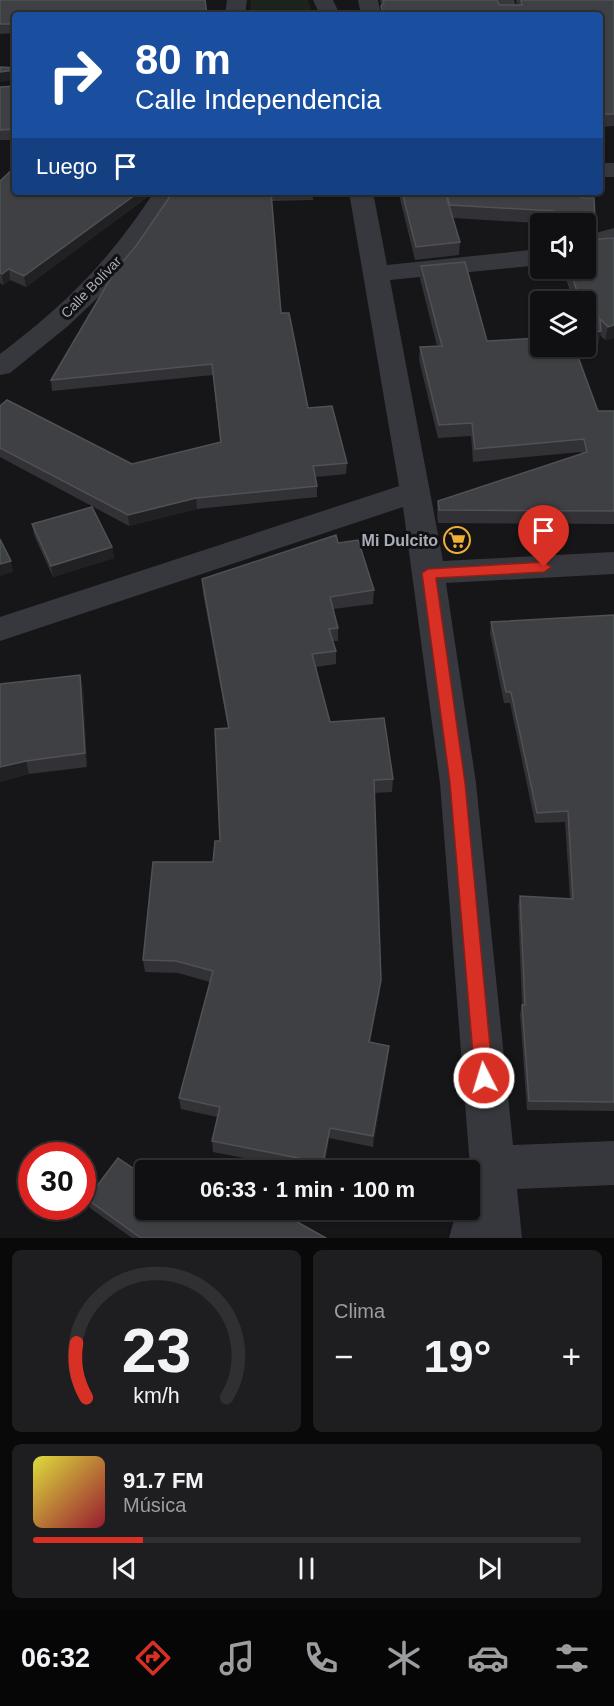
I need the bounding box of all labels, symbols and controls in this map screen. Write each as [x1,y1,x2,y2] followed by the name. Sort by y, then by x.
[36,36,114,114] icon: right
[135,36,231,83] text: 80 m
[135,85,381,115] text: Calle Independencia
[109,150,142,183] icon: arrive
[36,154,97,179] text: Luego
[530,213,596,357] map controls
[530,213,596,279] button: sound
[58,253,125,321] street label: Calle Bolívar
[530,291,596,357] button: layers
[518,505,569,567] pin
[527,514,560,547] icon: arrive
[442,525,472,555] supermarket icon: Mi Dulcito
[362,532,438,549] place label: Mi Dulcito
[452,1046,516,1110] position arrow
[18,1142,96,1220] speed limit sign: 30
[200,1177,415,1202] text: 06:33 · 1 min · 100 m
[334,1300,385,1322] text: Clima
[122,1316,191,1385] text: 23
[423,1331,492,1382] text: 19°
[334,1338,353,1375] text: −
[562,1338,581,1375] text: +
[133,1384,180,1408] text: km/h
[123,1468,204,1493] text: 91.7 FM
[123,1494,186,1516] text: Música
[108,1552,141,1585] icon: previous
[290,1552,323,1585] icon: pause
[473,1552,506,1585] icon: next
[132,1637,174,1679] icon: directions
[216,1637,258,1679] icon: music
[300,1637,342,1679] icon: phone
[383,1637,425,1679] icon: climate
[467,1637,509,1679] icon: car
[551,1637,593,1679] icon: filters
[21,1643,90,1673] text: 06:32

